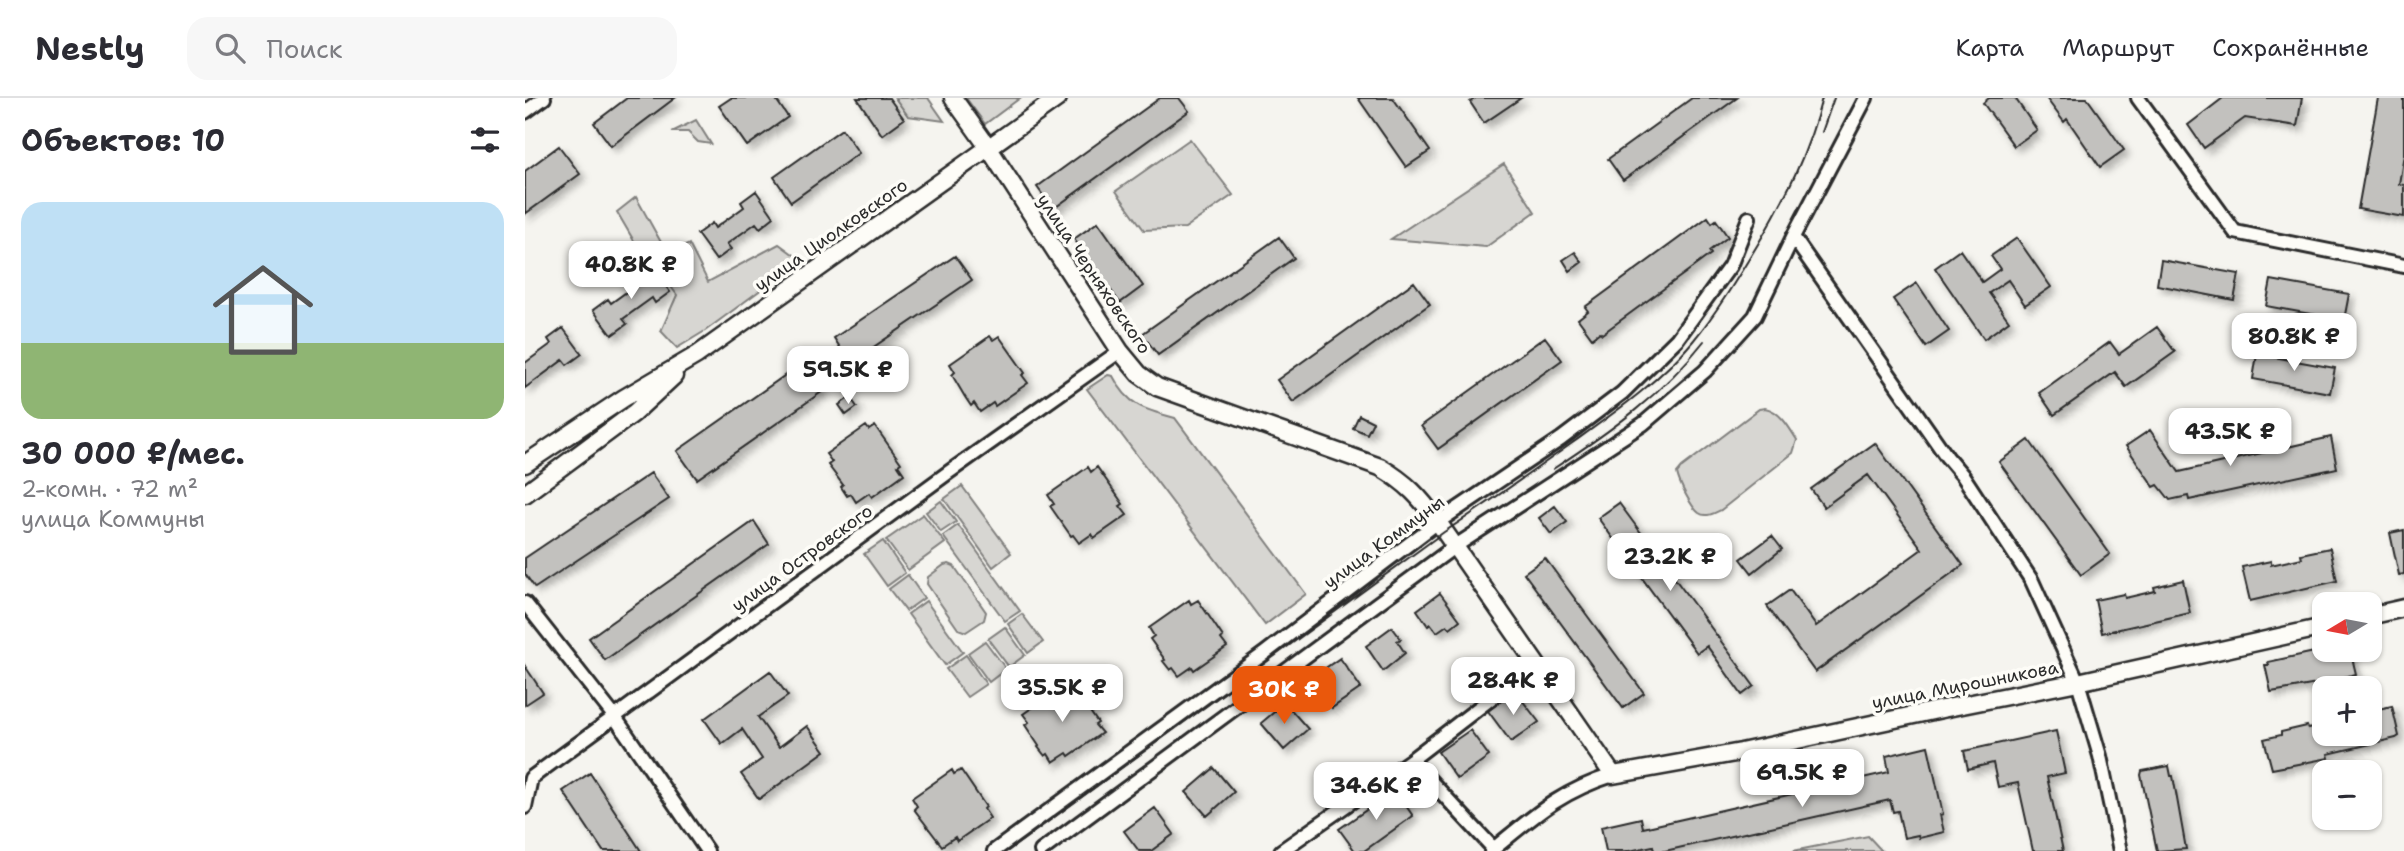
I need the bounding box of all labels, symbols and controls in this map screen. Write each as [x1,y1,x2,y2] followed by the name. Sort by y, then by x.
[187,17,677,80] search box
[35,26,145,71] text: Nestly
[211,29,249,67] icon: search
[267,31,342,66] text: Поиск
[1956,32,2024,64] text: Карта
[2062,32,2174,64] text: Маршрут
[2212,32,2369,64] text: Сохранённые
[21,120,225,161] text: Объектов: 10
[466,121,504,159] icon: filters
[750,173,912,297] street label: улица Циолковского
[1031,189,1157,359] street label: улица Черняховского
[566,242,696,301] pin: 40.8K ₽
[200,247,326,373] icon: home
[585,249,677,279] text: 40.8K ₽
[2229,314,2359,373] pin: 80.8K ₽
[2248,321,2340,351] text: 80.8K ₽
[783,346,913,406] pin: 59.5K ₽
[803,354,893,384] text: 59.5K ₽
[2165,408,2295,468] pin: 43.5K ₽
[2184,416,2276,446] text: 43.5K ₽
[21,433,245,474] text: 30 000 ₽/мес.
[21,474,198,504] text: 2-комн. · 72 m²
[1319,490,1449,594] street label: улица Коммуны
[727,499,877,617] street label: улица Островского
[21,504,205,534] text: улица Коммуны
[1605,533,1735,593] pin: 23.2K ₽
[1623,541,1717,571] text: 23.2K ₽
[2312,592,2382,662] north arrow
[2312,592,2382,830] map controls
[1870,655,2060,715] street label: улица Мирошникова
[1448,658,1578,717] pin: 28.4K ₽
[997,664,1127,724] pin: 35.5K ₽
[1467,665,1559,695] text: 28.4K ₽
[1235,666,1333,726] pin: 30K ₽
[1017,672,1107,702] text: 35.5K ₽
[1248,674,1320,704] text: 30K ₽
[2312,676,2382,746] button: +
[1737,750,1867,809] pin: 69.5K ₽
[1756,757,1848,787] text: 69.5K ₽
[2312,760,2382,830] button: −
[1311,762,1441,822] pin: 34.6K ₽
[1330,770,1422,800] text: 34.6K ₽

